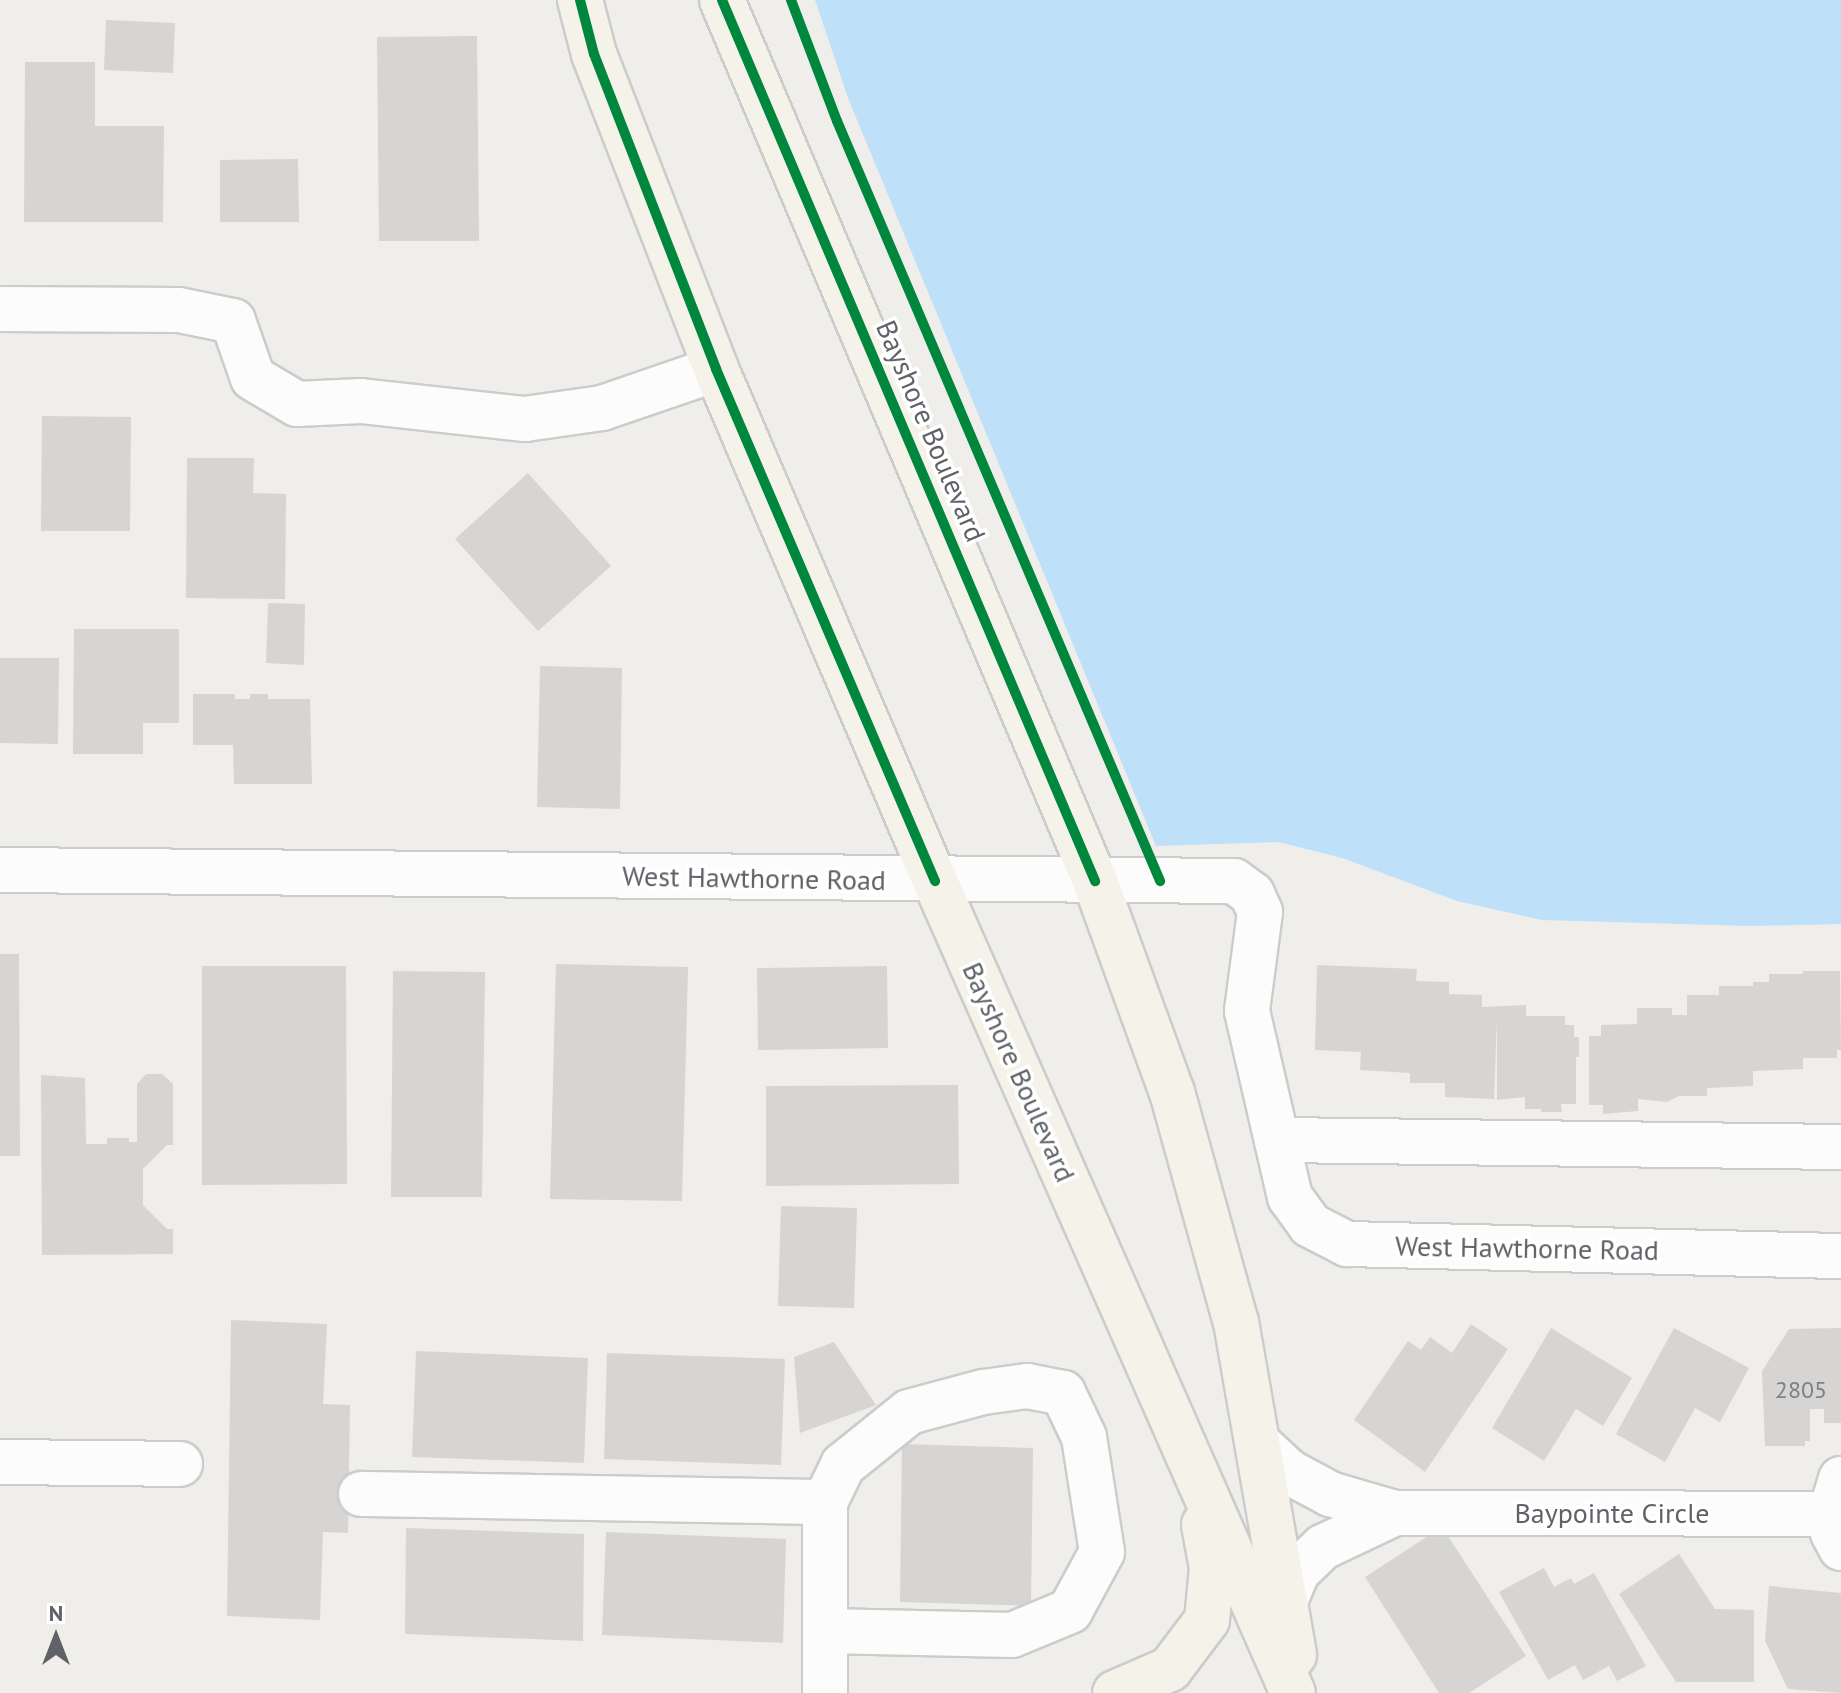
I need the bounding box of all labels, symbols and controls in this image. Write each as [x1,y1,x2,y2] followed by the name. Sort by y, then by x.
[869,315,993,547] street label: Bayshore Boulevard
[622,859,886,897] street label: West Hawthorne Road
[955,957,1083,1187] street label: Bayshore Boulevard
[1395,1229,1659,1267] street label: West Hawthorne Road
[1775,1376,1827,1404] house number: 2805
[1514,1496,1710,1530] street label: Baypointe Circle
[16,1597,96,1677] north arrow
[49,1599,63,1627] text: N

